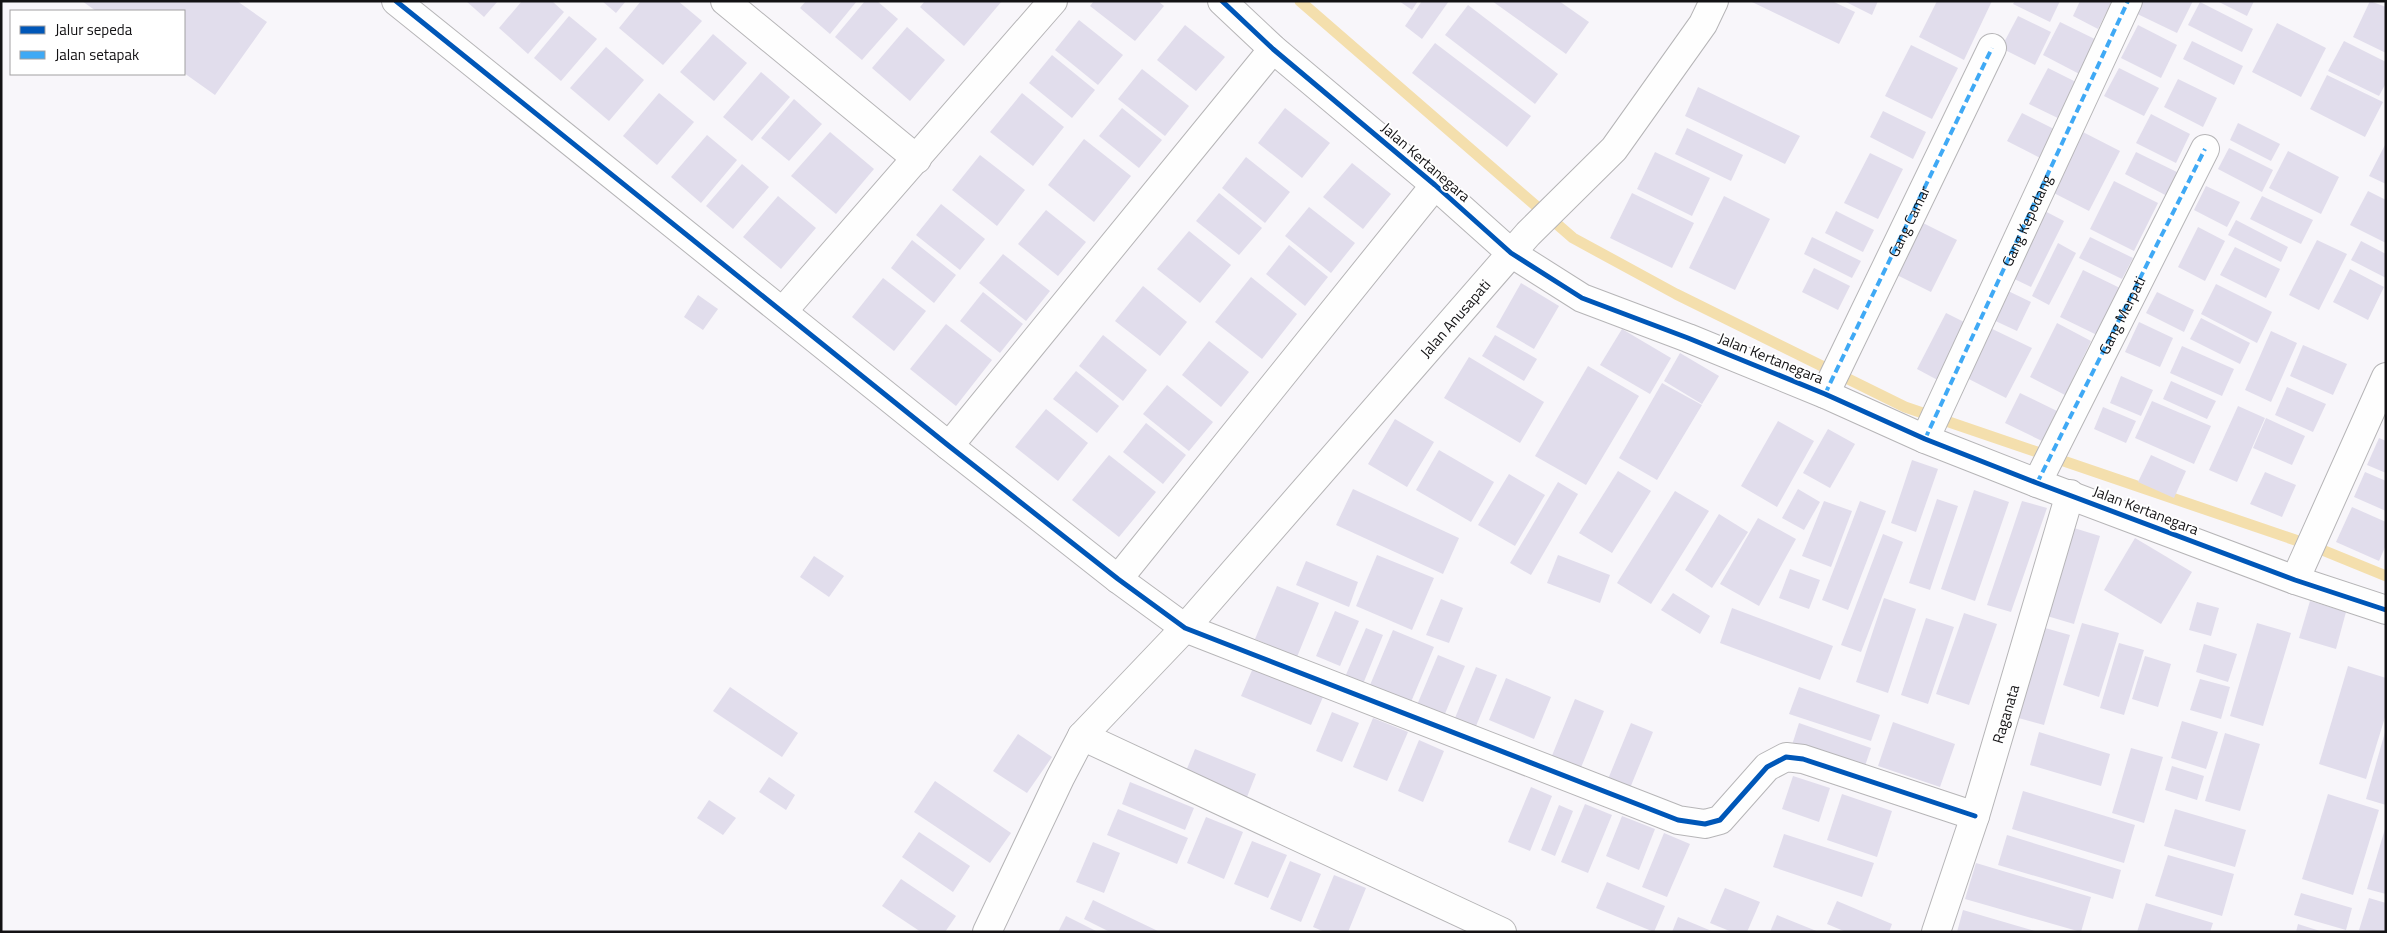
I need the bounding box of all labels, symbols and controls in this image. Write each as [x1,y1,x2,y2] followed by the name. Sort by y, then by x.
[10,10,185,75] legend
[55,18,133,41] text: Jalur sepeda
[55,43,139,66] text: Jalan setapak
[1376,117,1476,208] street label: Jalan Kertanegara
[1995,170,2058,270] street label: Gang Kepodang
[1881,182,1936,261] street label: Gang Camar
[2092,272,2151,358] street label: Gang Merpati
[1414,274,1496,362] street label: Jalan Anusapati
[1715,326,1827,390] street label: Jalan Kertanegara
[2090,479,2203,541] street label: Jalan Kertanegara
[1986,681,2025,746] street label: Raganata

